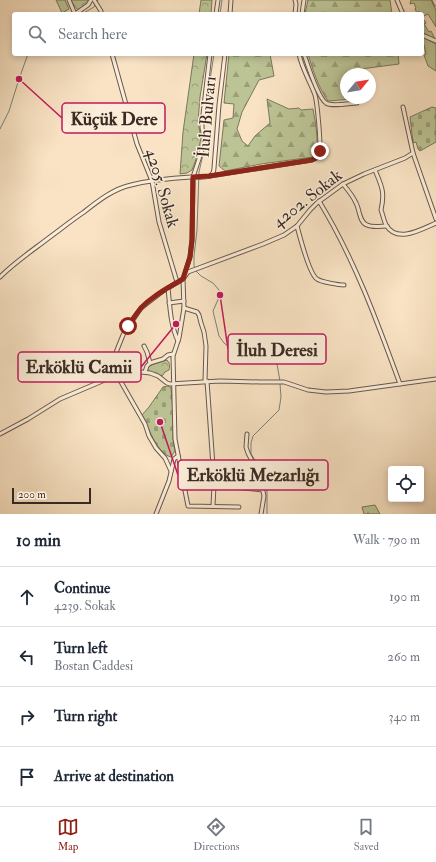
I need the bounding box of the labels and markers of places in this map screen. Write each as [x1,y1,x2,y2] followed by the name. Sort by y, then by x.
[62,103,165,133] callout: Küçük Dere
[228,334,326,364] callout: İluh Deresi
[18,352,141,382] callout: Erköklü Camii
[178,460,328,490] callout: Erköklü Mezarlığı

